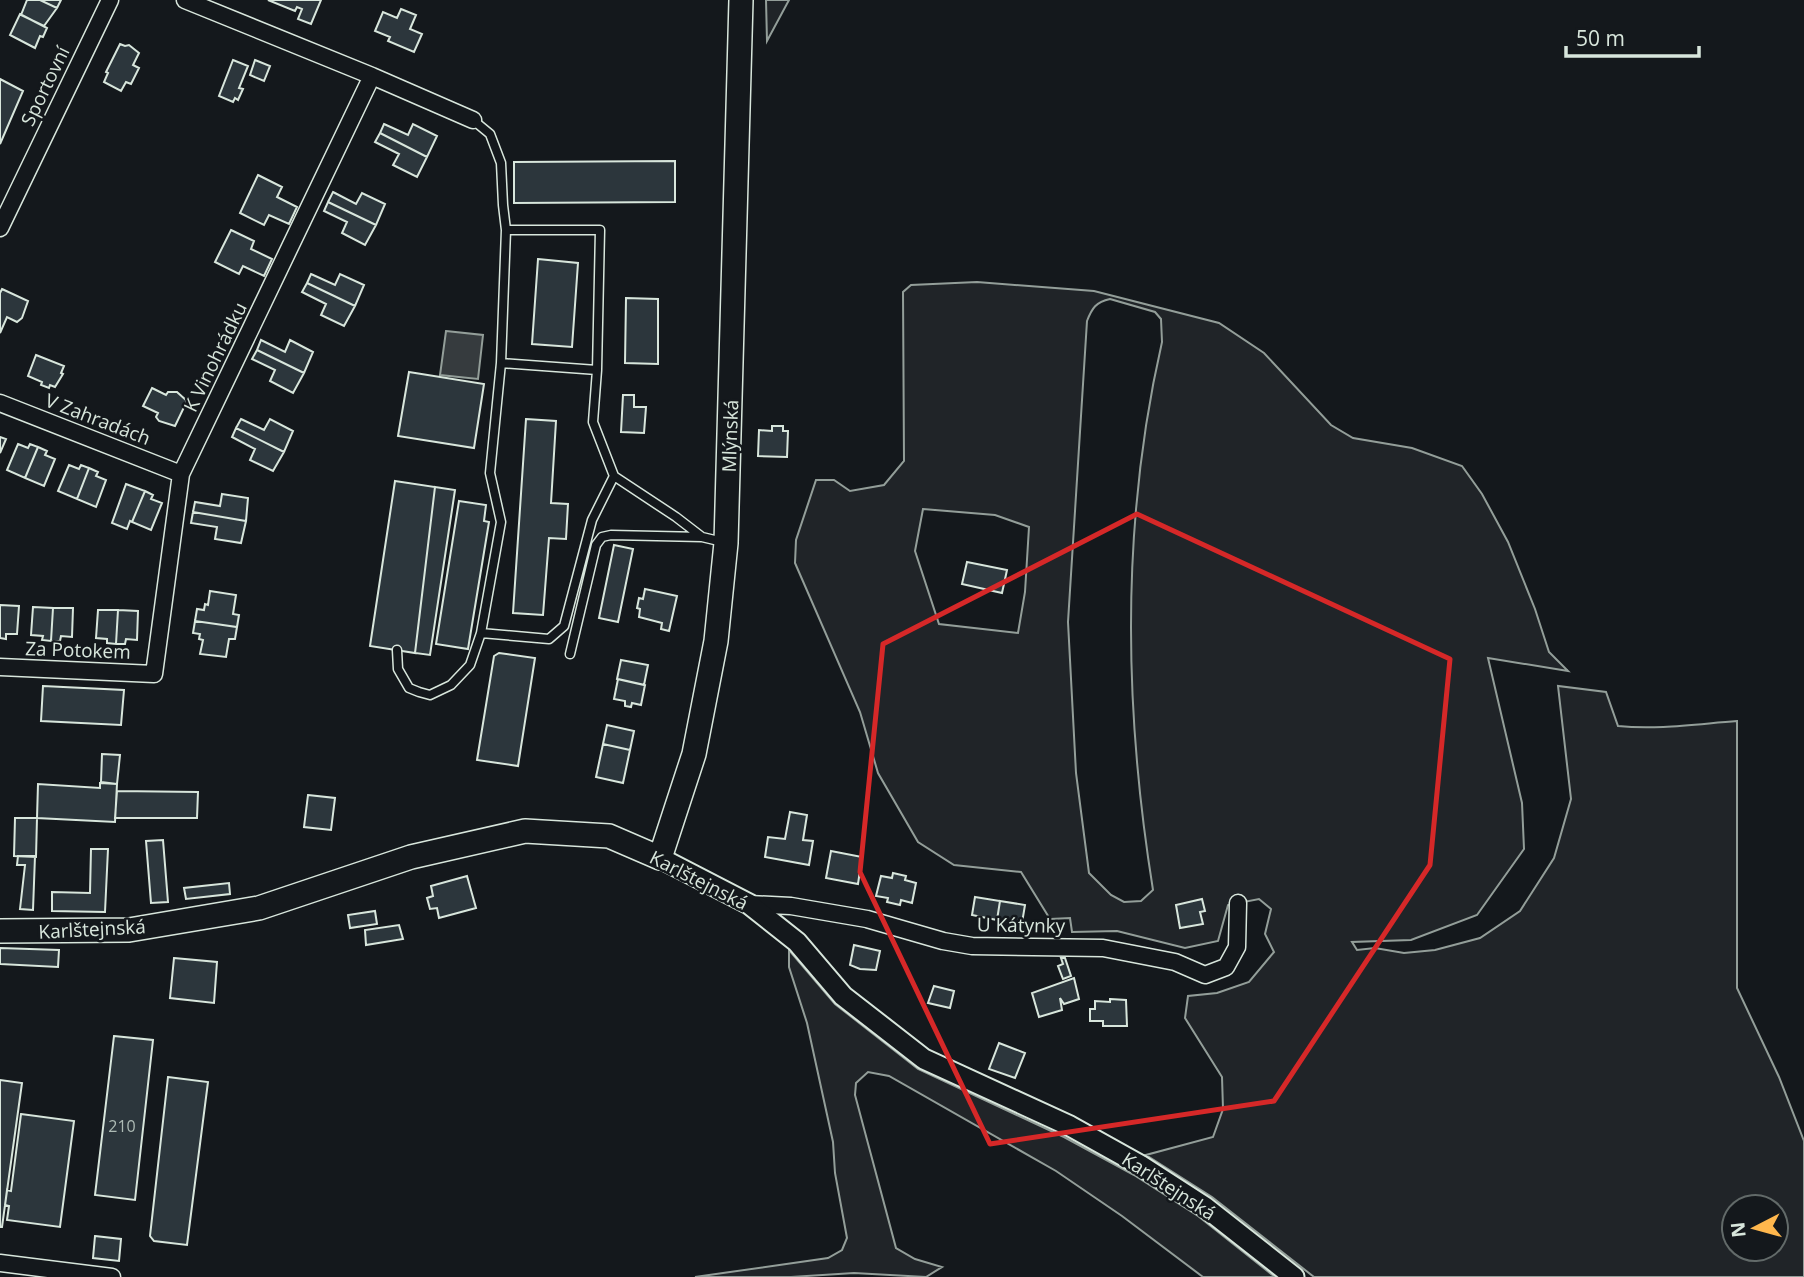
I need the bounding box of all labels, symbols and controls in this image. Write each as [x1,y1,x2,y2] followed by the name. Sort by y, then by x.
[1566,14,1699,58] scale bar
[1576,24,1625,52] text: 50 m
[15,41,76,130] street label: Sportovní
[177,298,253,416] street label: K Vinohrádku
[42,387,154,451] street label: V Zahradách
[716,399,744,473] street label: Mlýnská
[25,635,131,665] street label: Za Potokem
[645,844,753,916] street label: Karlštejnská
[977,911,1066,939] street label: U Kátynky
[38,913,146,945] street label: Karlštejnská
[108,1115,136,1137] house number: 210
[1117,1146,1221,1226] street label: Karlštejnská
[1720,1193,1790,1263] north arrow
[1724,1221,1752,1239] text: N

